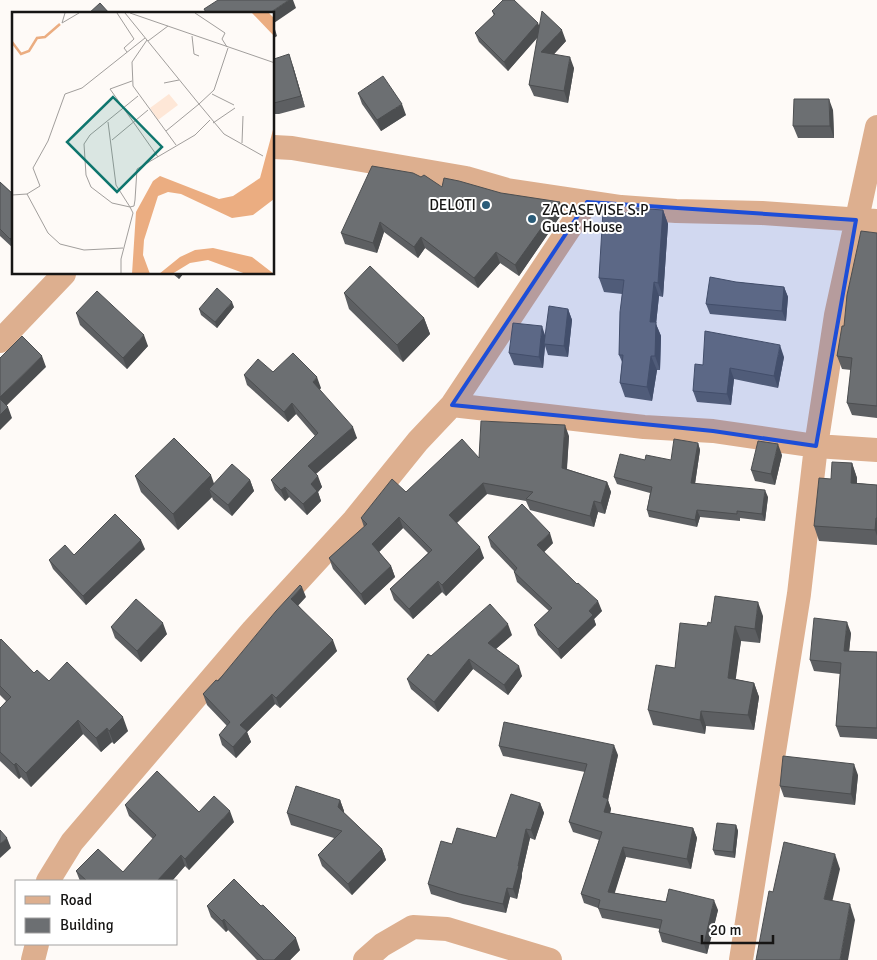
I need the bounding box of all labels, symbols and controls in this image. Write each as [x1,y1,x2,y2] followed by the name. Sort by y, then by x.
[12,12,275,275] inset map
[429,196,476,214] place label: DELOTI
[480,199,492,211] marker: DELOTI
[542,201,648,236] place label: ZACASEVISE S.P Guest House
[526,213,538,225] marker: ZACASEVISE S.P Guest House
[15,880,178,945] legend
[60,891,92,909] text: Road
[702,912,773,944] scale bar
[60,916,114,934] text: Building
[710,921,741,939] text: 20 m

